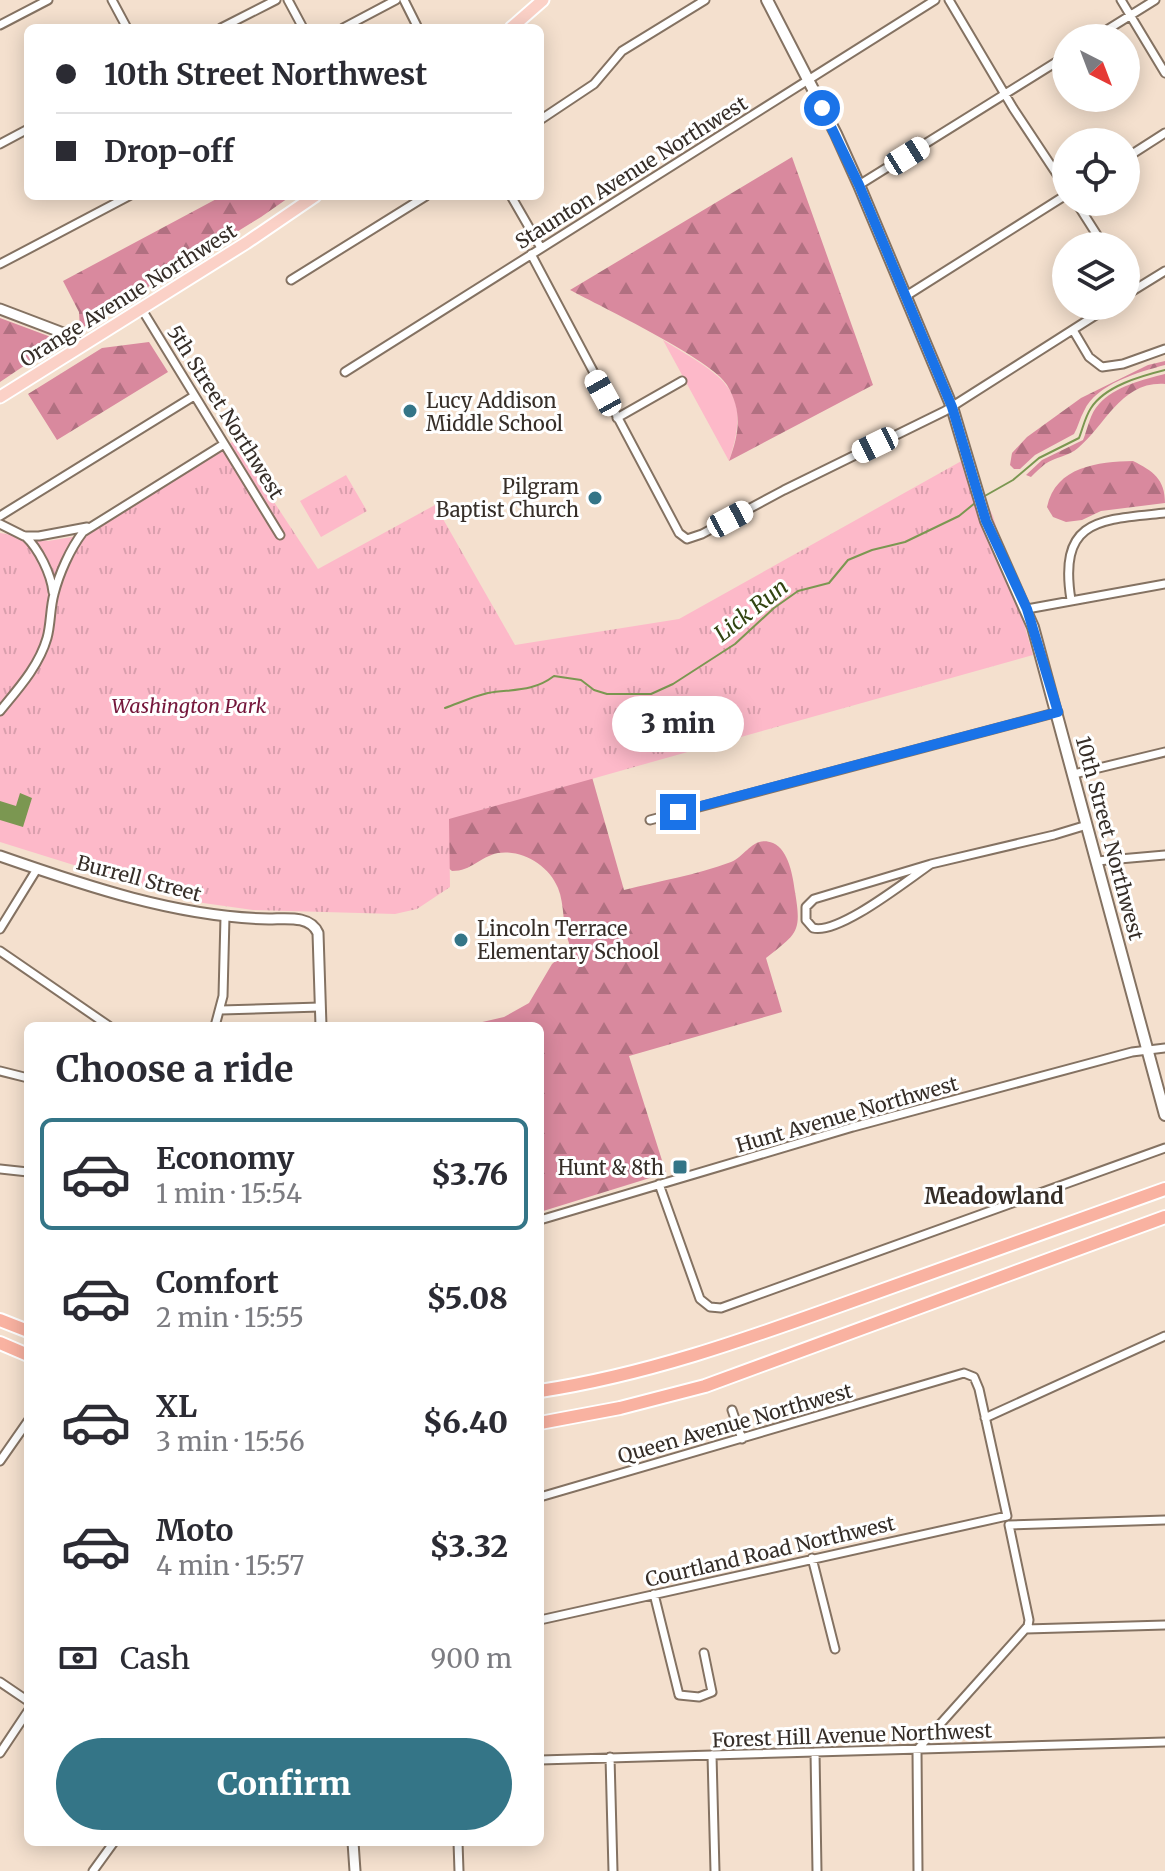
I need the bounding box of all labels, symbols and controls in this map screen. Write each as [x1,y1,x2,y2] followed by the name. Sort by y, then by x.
[1052,24,1140,112] north arrow
[1052,24,1140,320] map controls
[104,55,427,93] text: 10th Street Northwest
[510,90,752,254] street label: Staunton Avenue Northwest
[804,90,840,126] route start
[1052,128,1140,216] button: locate
[104,132,234,170] text: Drop-off
[880,133,934,179] car
[15,218,241,372] street label: Orange Avenue Northwest
[1052,232,1140,320] button: layers
[162,321,290,504] street label: 5th Street Northwest
[581,366,625,420] car
[426,388,563,436] place label: Lucy Addison Middle School
[401,402,419,420] marker: Lucy Addison Middle School
[848,424,902,466] car
[436,474,579,522] place label: Pilgram Baptist Church
[586,489,604,507] marker: Pilgram Baptist Church
[703,497,757,541] car
[708,572,794,648] water label: Lick Run
[112,693,266,718] park label: Washington Park
[612,696,744,752] callout: 3 min
[641,707,715,740] text: 3 min
[1071,733,1149,943] street label: 10th Street Northwest
[660,794,696,830] route end
[74,849,204,907] street label: Burrell Street
[477,916,659,964] place label: Lincoln Terrace Elementary School
[452,931,470,949] marker: Lincoln Terrace Elementary School
[56,1047,293,1092] text: Choose a ride
[733,1070,961,1158] street label: Hunt Avenue Northwest
[60,1138,132,1210] icon: car
[156,1139,294,1177] text: Economy
[431,1155,508,1193] text: $3.76
[558,1155,664,1180] place label: Hunt & 8th
[671,1158,689,1176] marker: Hunt & 8th
[156,1177,302,1210] text: 1 min · 15:54
[924,1182,1064,1210] district label: Meadowland
[60,1262,132,1334] icon: car
[156,1263,279,1301] text: Comfort
[426,1279,508,1317] text: $5.08
[156,1301,304,1334] text: 2 min · 15:55
[615,1377,855,1468] street label: Queen Avenue Northwest
[60,1386,132,1458] icon: car
[156,1387,197,1425] text: XL
[423,1403,508,1441] text: $6.40
[156,1425,305,1458] text: 3 min · 15:56
[60,1510,132,1582] icon: car
[643,1510,897,1592] street label: Courtland Road Northwest
[156,1511,234,1549] text: Moto
[429,1527,508,1565] text: $3.32
[156,1549,304,1582] text: 4 min · 15:57
[56,1636,100,1680] icon: cash
[120,1639,190,1677] text: Cash
[431,1642,512,1675] text: 900 m
[711,1718,993,1752] street label: Forest Hill Avenue Northwest
[56,1738,512,1830] button: Confirm

